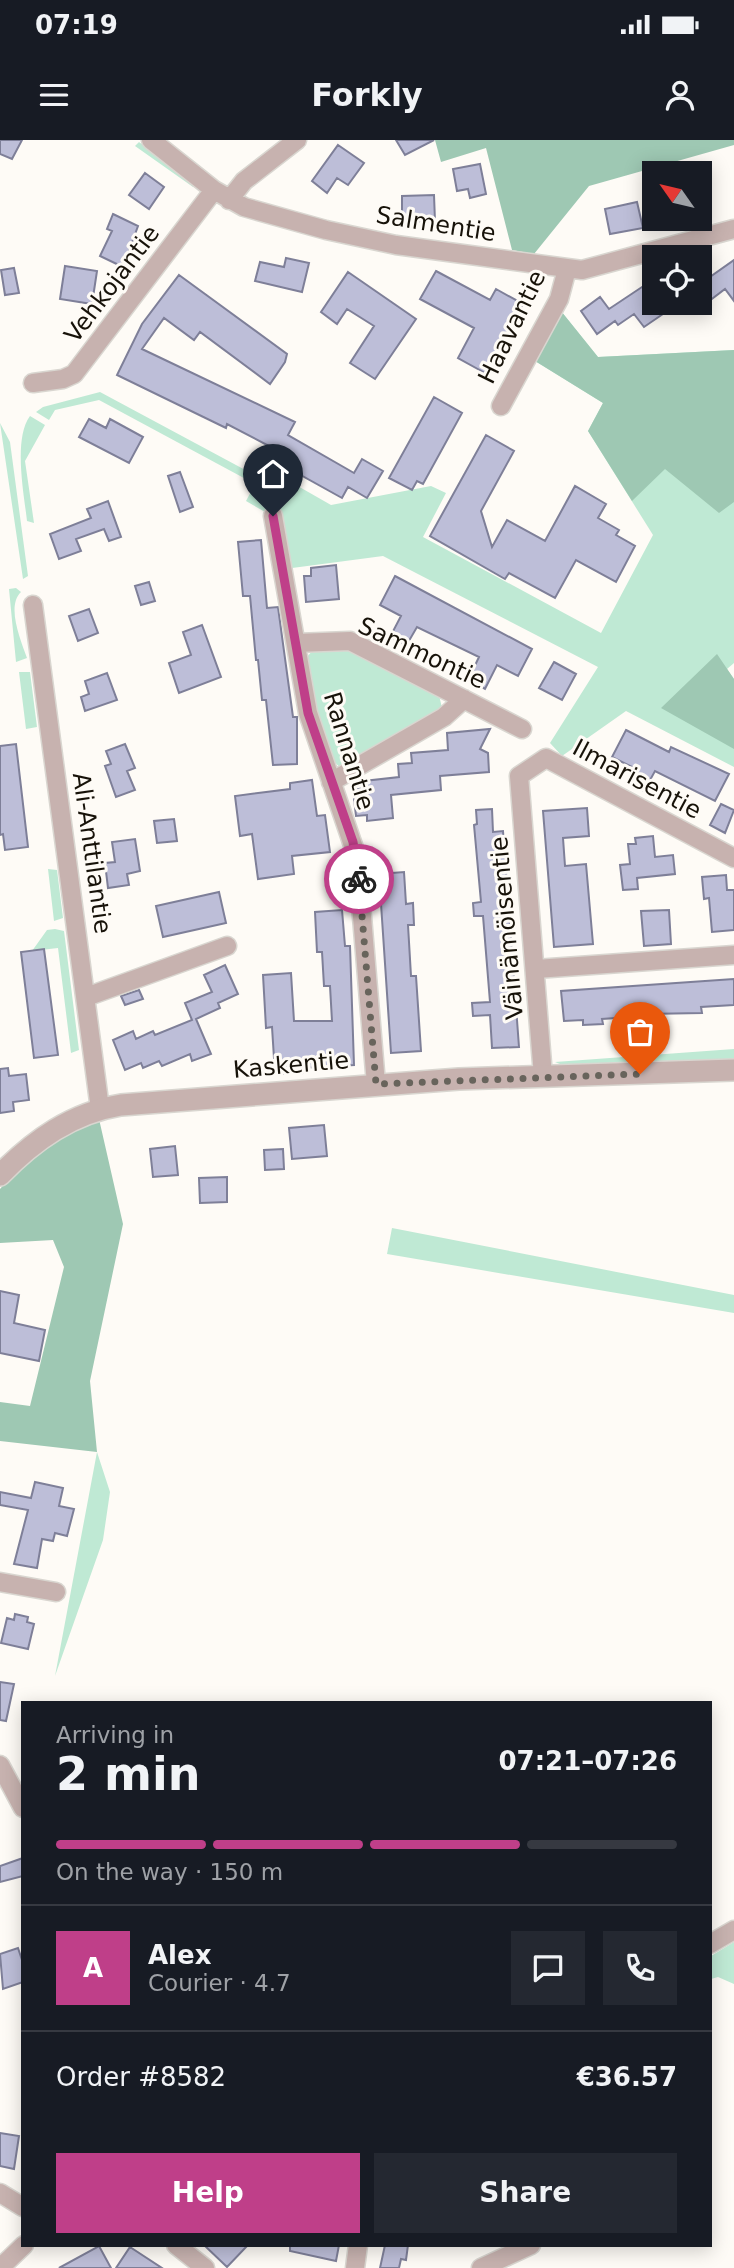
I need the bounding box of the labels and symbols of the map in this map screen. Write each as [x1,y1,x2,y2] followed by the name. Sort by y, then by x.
[642,161,712,231] north arrow
[374,201,498,247] street label: Salmentie
[59,220,165,348] street label: Vehkojantie
[473,266,551,388] street label: Haavantie
[243,444,303,516] pin
[354,611,490,695] street label: Sammontie
[318,689,380,813] street label: Rannantie
[568,733,706,825] street label: Ilmarisentie
[67,771,117,935] street label: Ali-Anttilantie
[485,835,529,1021] street label: Väinämöisentie
[324,844,394,914] courier
[610,1002,670,1074] pin
[232,1046,350,1084] street label: Kaskentie

